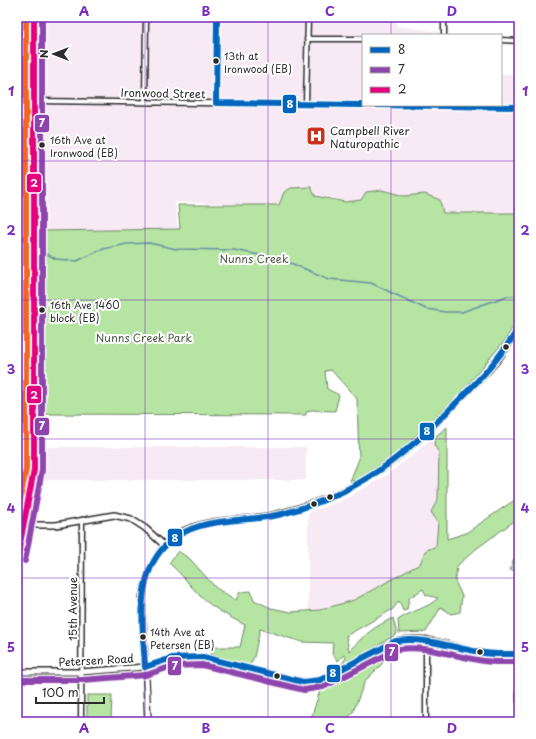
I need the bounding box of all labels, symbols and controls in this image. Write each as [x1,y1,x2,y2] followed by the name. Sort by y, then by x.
[79,1,89,20] text: A
[202,1,211,20] text: B
[325,1,335,20] text: C
[447,1,457,20] text: D
[34,34,74,74] north arrow
[362,34,502,106] legend
[398,40,406,58] text: 8
[224,48,292,76] place label: 13th at Ironwood (EB)
[35,49,52,58] text: N
[211,56,221,66] marker: 13th at Ironwood (EB)
[398,60,405,78] text: 7
[398,80,407,98] text: 2
[8,81,14,100] text: 1
[522,81,528,100] text: 1
[120,84,206,102] street label: Ironwood Street
[282,94,297,114] line badge: 8
[287,95,294,112] text: 8
[34,114,50,133] line badge: 7
[39,114,46,131] text: 7
[330,122,410,152] place label: Campbell River Naturopathic
[305,125,327,147] hospital icon: Campbell River Naturopathic
[50,132,118,160] place label: 16th Ave at Ironwood (EB)
[37,140,47,150] marker: 16th Ave at Ironwood (EB)
[26,173,42,193] line badge: 2
[30,174,38,191] text: 2
[6,220,16,239] text: 2
[520,220,530,239] text: 2
[219,250,289,267] park label: Nunns Creek
[50,297,120,325] place label: 16th Ave 1460 block (EB)
[37,305,47,315] marker: 16th Ave 1460 block (EB)
[96,329,192,346] park label: Nunns Creek Park
[501,342,511,352] unlabelled marker
[7,359,16,378] text: 3
[521,359,530,378] text: 3
[26,385,42,404] line badge: 2
[30,386,38,403] text: 2
[34,417,50,436] line badge: 7
[39,417,46,434] text: 7
[419,422,435,441] line badge: 8
[424,422,431,439] text: 8
[325,492,335,502] unlabelled marker
[7,498,16,517] text: 4
[521,498,530,517] text: 4
[309,499,319,509] unlabelled marker
[167,528,183,547] line badge: 8
[172,529,179,546] text: 8
[64,577,81,641] street label: 15th Avenue
[150,624,215,652] place label: 14th Ave at Petersen (EB)
[138,632,148,642] marker: 14th Ave at Petersen (EB)
[7,637,15,656] text: 5
[521,637,529,656] text: 5
[384,643,399,662] line badge: 7
[389,643,396,660] text: 7
[475,647,485,657] unlabelled marker
[58,650,135,670] street label: Petersen Road
[167,656,182,676] line badge: 7
[172,657,179,674] text: 7
[326,664,341,683] line badge: 8
[330,664,337,681] text: 8
[272,671,282,681] unlabelled marker
[36,679,104,705] scale bar
[42,683,79,701] text: 100 m
[79,718,89,737] text: A
[202,718,211,737] text: B
[325,718,335,737] text: C
[447,718,457,737] text: D

